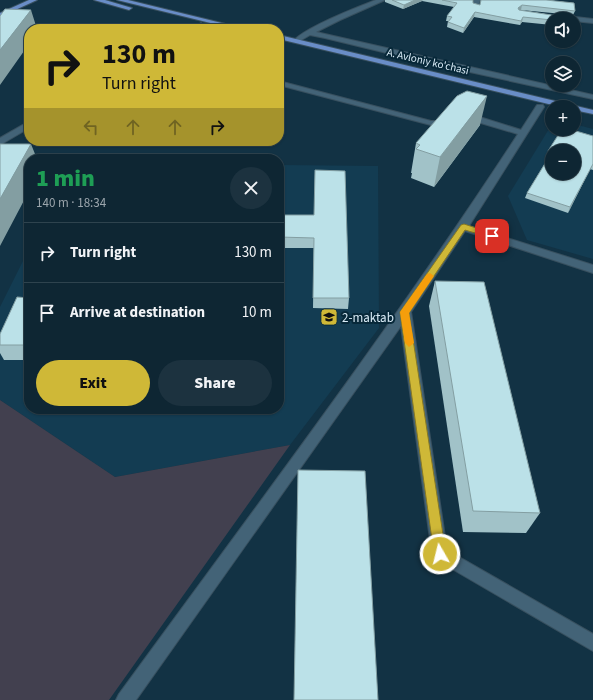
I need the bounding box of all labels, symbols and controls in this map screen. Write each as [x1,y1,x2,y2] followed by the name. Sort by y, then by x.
[545,12,581,180] map controls
[545,12,581,48] button: sound
[102,34,176,74] text: 130 m
[36,40,88,92] icon: right
[385,45,470,78] street label: A. Avloniy ko'chasi
[545,56,581,92] button: layers
[102,71,176,96] text: Turn right
[545,100,581,136] button: +
[80,116,102,138] icon: left
[122,116,144,138] icon: ahead
[164,116,186,138] icon: ahead
[206,116,228,138] icon: right
[545,144,581,180] button: −
[36,161,95,196] text: 1 min
[230,167,272,209] button: close
[36,194,106,212] text: 140 m · 18:34
[475,219,509,253] pin
[481,225,503,247] icon: arrive
[36,242,58,264] icon: right
[70,242,136,263] text: Turn right
[234,242,272,263] text: 130 m
[36,302,58,324] icon: arrive
[70,302,205,323] text: Arrive at destination
[242,302,272,323] text: 10 m
[319,307,339,327] school or university icon: 2-maktab
[342,309,394,327] place label: 2-maktab
[36,360,150,406] button: Exit
[158,360,272,406] button: Share
[419,533,461,575] position arrow

